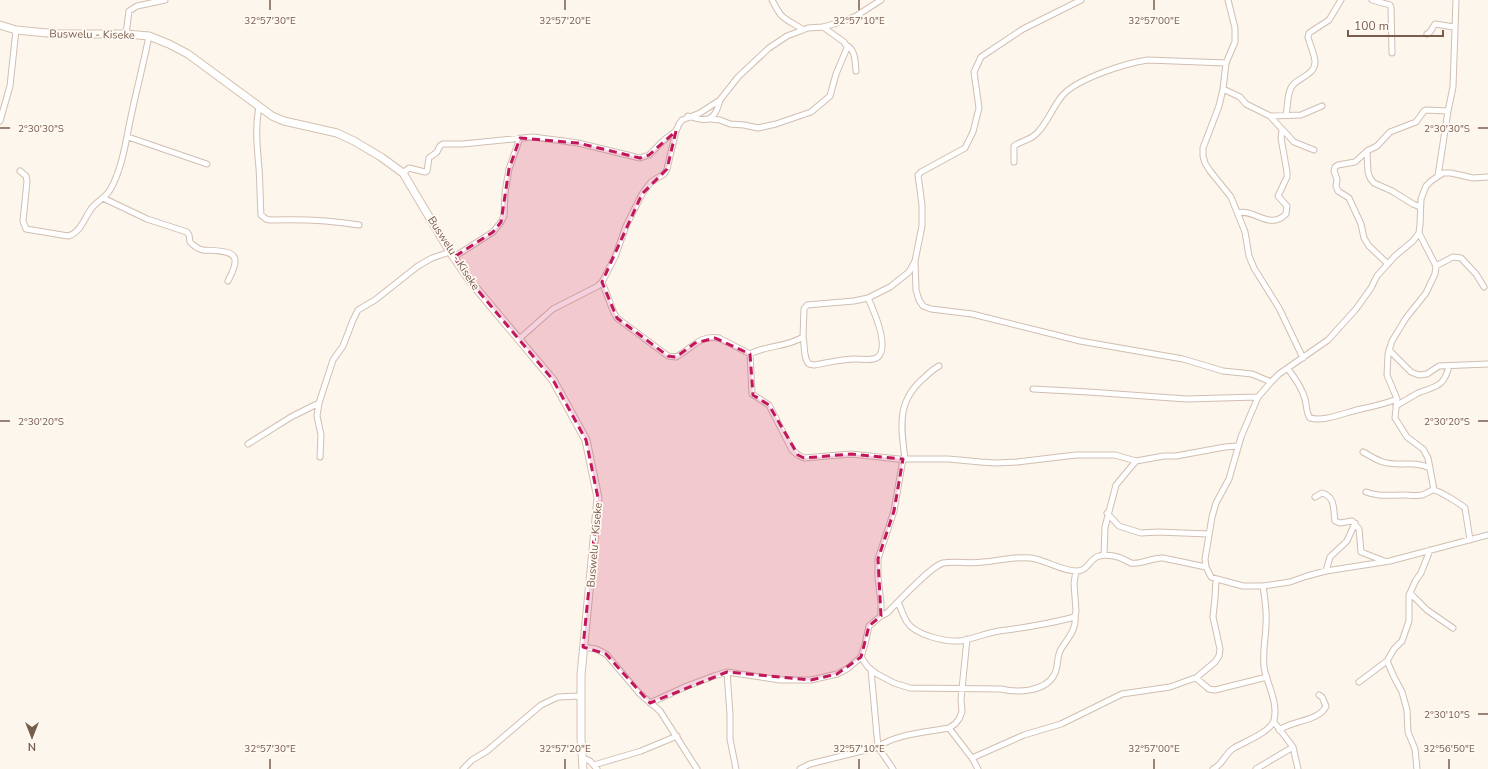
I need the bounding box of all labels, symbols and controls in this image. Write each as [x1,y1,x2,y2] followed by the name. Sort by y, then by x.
[1348,12,1443,38] scale bar
[244,14,296,28] text: 32°57'30"E
[539,14,591,28] text: 32°57'20"E
[833,14,885,28] text: 32°57'10"E
[1128,14,1180,28] text: 32°57'00"E
[1354,18,1389,34] text: 100 m
[49,26,135,43] street label: Buswelu - Kiseke
[18,122,64,136] text: 2°30'30"S
[1424,122,1470,136] text: 2°30'30"S
[424,213,483,293] street label: Buswelu - Kiseke
[18,415,64,429] text: 2°30'20"S
[1424,415,1470,429] text: 2°30'20"S
[583,502,606,588] street label: Buswelu - Kiseke
[1424,708,1470,722] text: 2°30'10"S
[12,717,52,757] north arrow
[28,739,36,754] text: N
[244,742,296,756] text: 32°57'30"E
[539,742,591,756] text: 32°57'20"E
[833,742,885,756] text: 32°57'10"E
[1128,742,1180,756] text: 32°57'00"E
[1423,742,1475,756] text: 32°56'50"E

